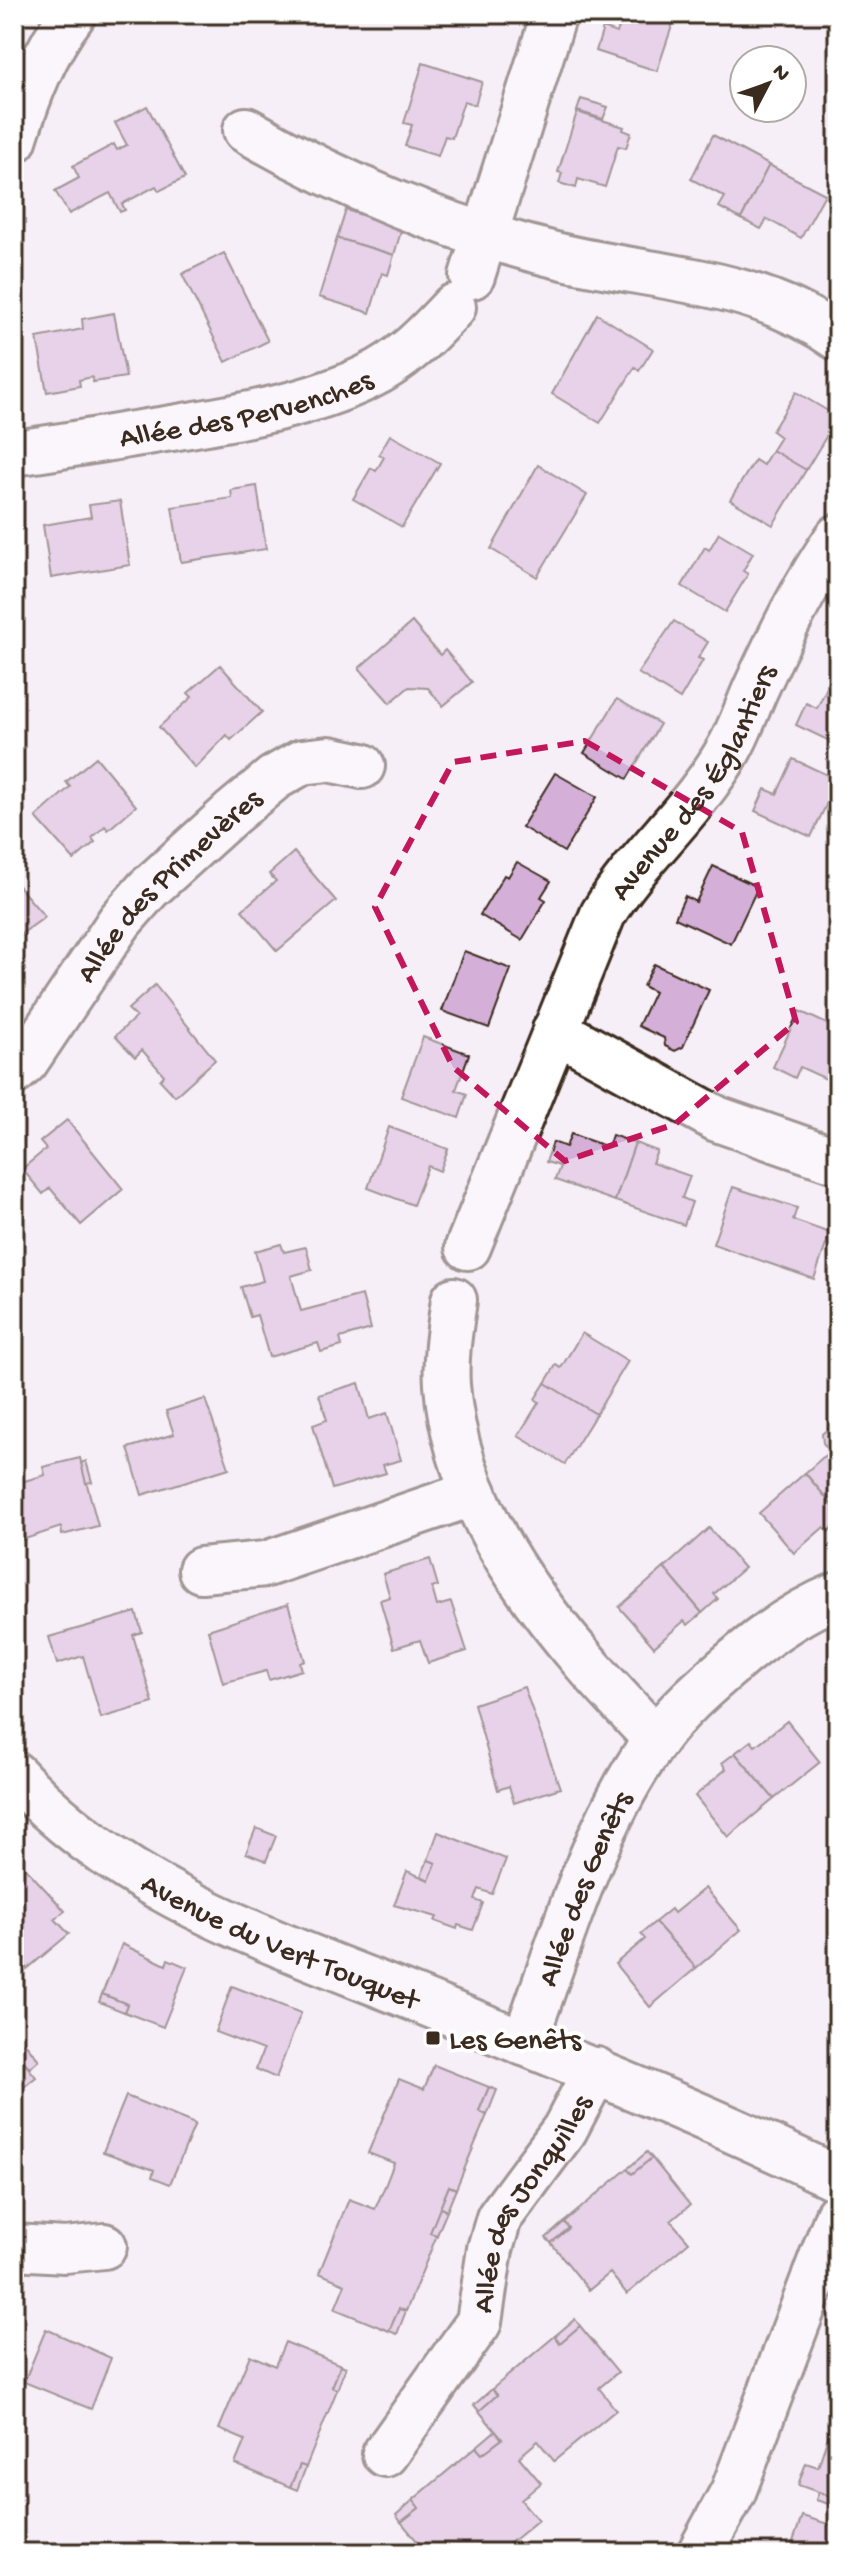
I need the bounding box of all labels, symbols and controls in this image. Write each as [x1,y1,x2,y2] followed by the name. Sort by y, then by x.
[728,44,808,124] north arrow
[766,60,795,87] text: N
[117,364,380,458] street label: Allée des Pervenches
[604,659,787,909] street label: Avenue des Églantiers
[71,782,271,991] street label: Allée des Primevères
[532,1785,643,1992] street label: Allée des Genêts
[134,1868,426,2021] street label: Avenue du Vert Touquet
[449,2025,582,2060] place label: Les Genêts
[424,2029,442,2047] marker: Les Genêts
[468,2089,602,2316] street label: Allée des Jonquilles

